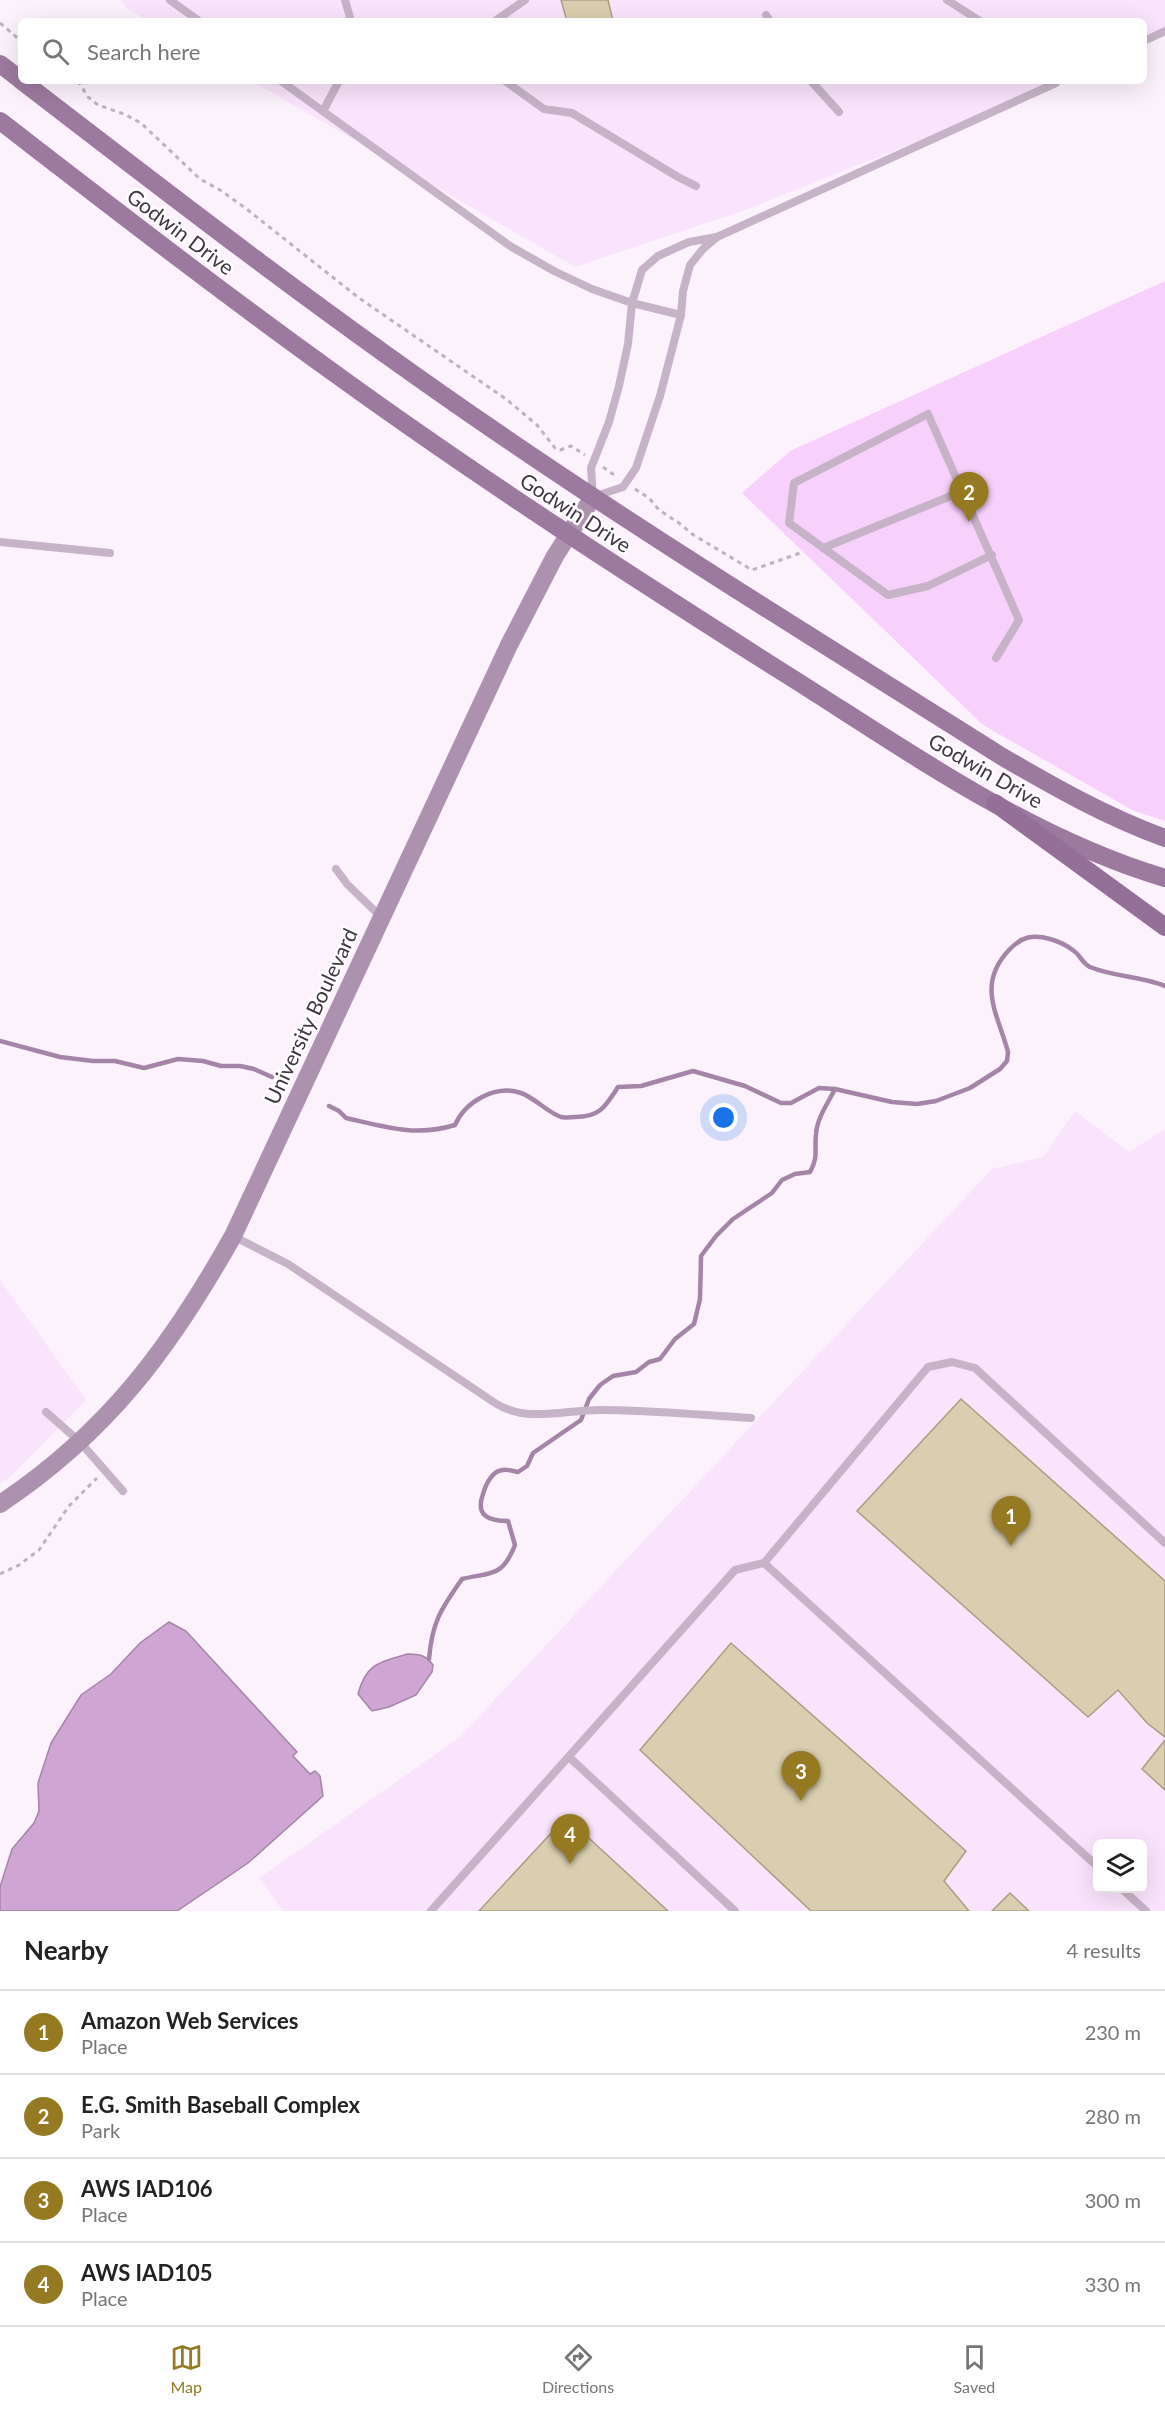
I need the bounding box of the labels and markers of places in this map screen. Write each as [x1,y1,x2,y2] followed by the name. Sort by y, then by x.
[950,472,988,522] pin: 2
[992,1496,1030,1546] pin: 1
[782,1752,820,1801] pin: 3
[550,1814,590,1864] pin: 4

